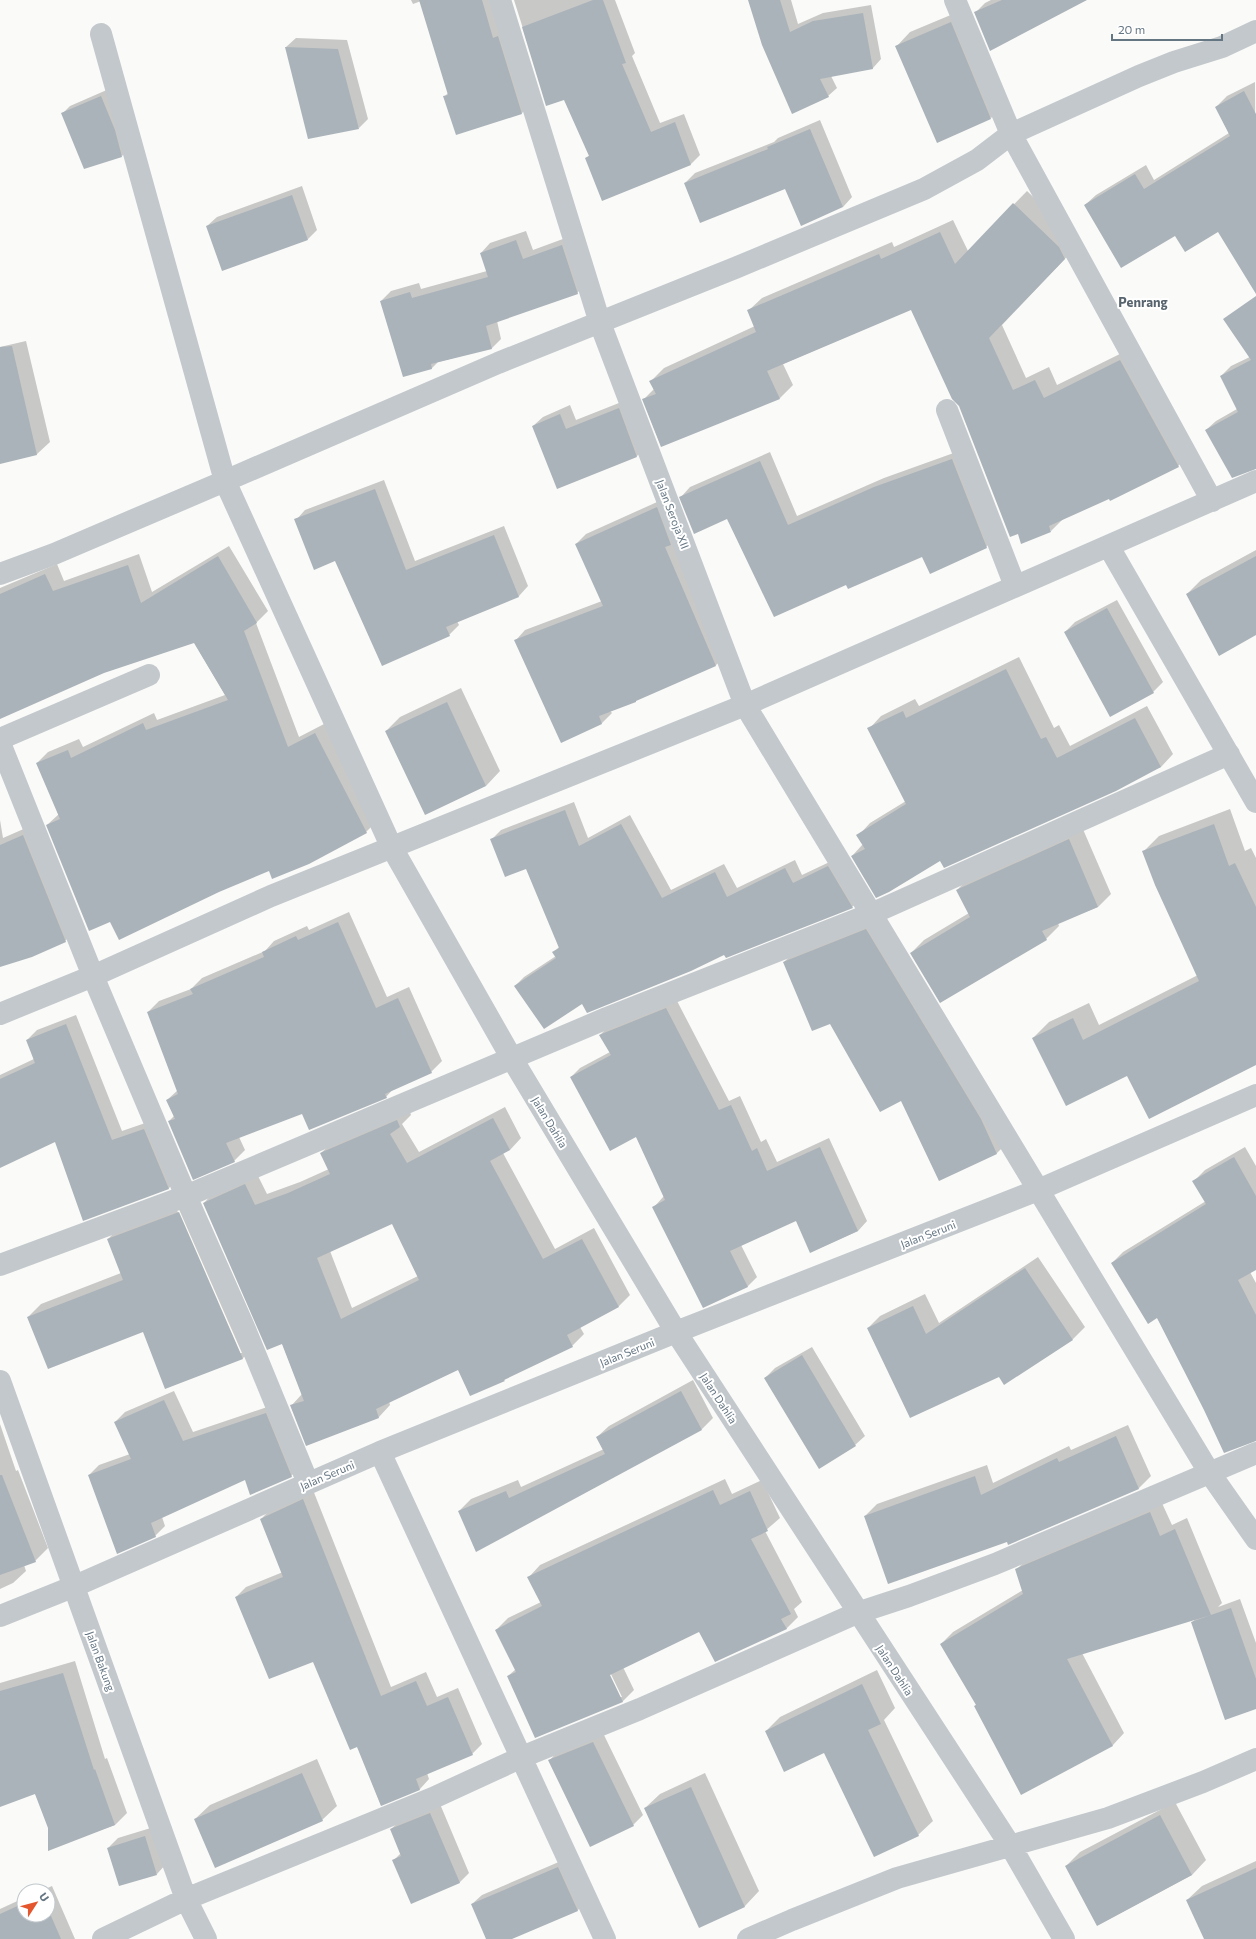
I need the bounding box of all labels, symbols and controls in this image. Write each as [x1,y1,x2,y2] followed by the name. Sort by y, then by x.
[1112,16,1222,42] scale bar
[1118,22,1145,36] text: 20 m
[1118,294,1168,310] district label: Penrang
[653,477,692,551] street label: Jalan Seroja XII
[529,1094,570,1150] street label: Jalan Dahlia
[899,1218,958,1251] street label: Jalan Seruni
[598,1335,657,1370] street label: Jalan Seruni
[697,1370,740,1426] street label: Jalan Dahlia
[298,1458,357,1493] street label: Jalan Seruni
[83,1629,118,1693] street label: Jalan Bakung
[873,1642,916,1698] street label: Jalan Dahlia
[16,1883,56,1923] north arrow
[37,1890,52,1904] text: U

